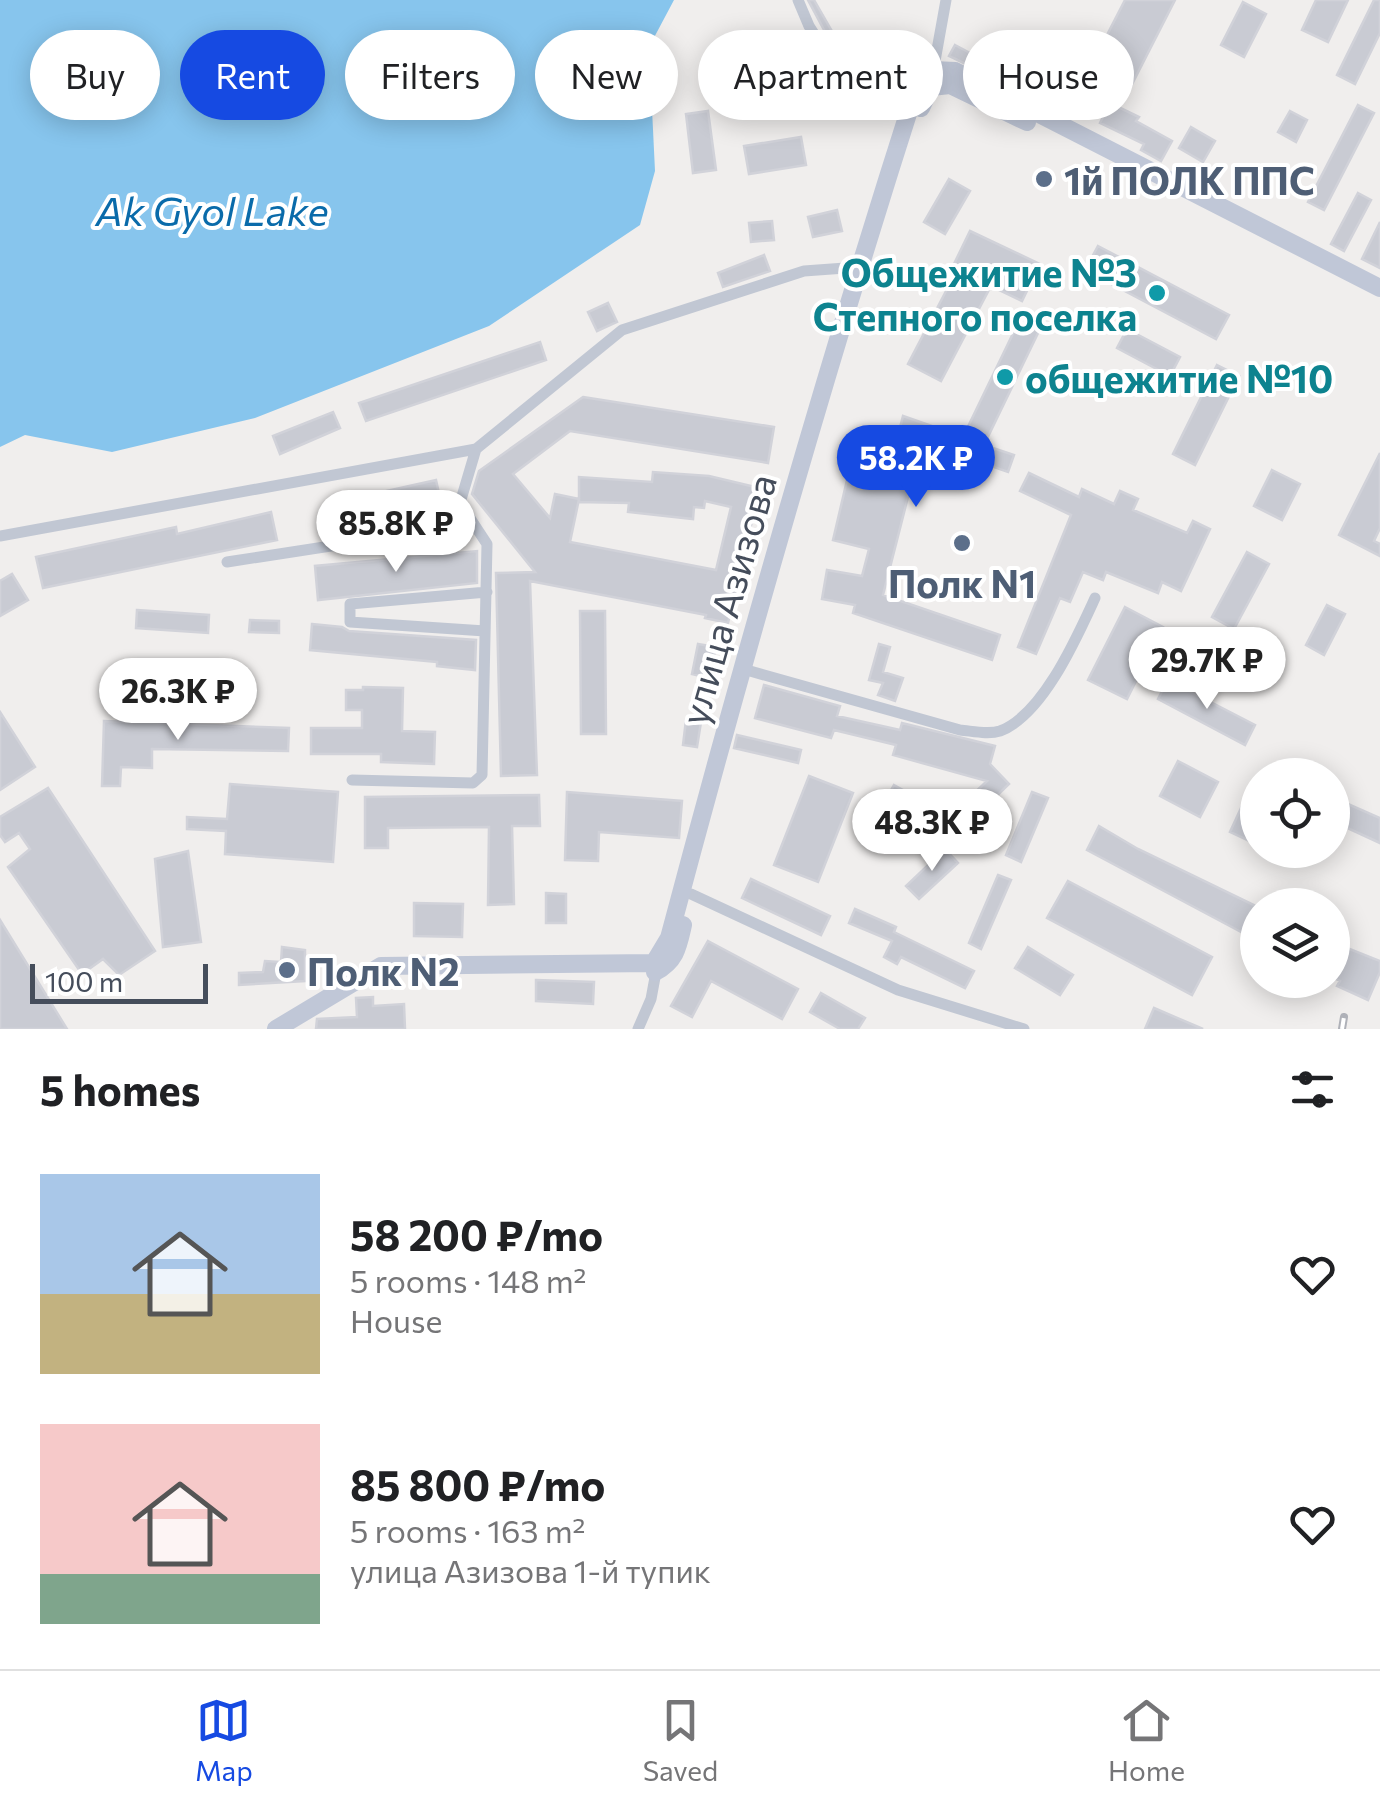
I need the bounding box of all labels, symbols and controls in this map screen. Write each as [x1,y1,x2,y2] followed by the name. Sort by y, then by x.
[30,30,160,120] chip: Buy
[180,30,325,120] chip: Rent
[345,30,515,120] chip: Filters
[535,30,678,120] chip: New
[698,30,943,120] chip: Apartment
[963,30,1134,120] chip: House
[1064,156,1315,203] place label: 1й ПОЛК ППС
[1033,168,1055,190] marker: 1й ПОЛК ППС
[94,185,329,234] water label: Ak Gyol Lake
[813,248,1137,339] place label: Общежитие №3 Степного поселка
[1146,282,1168,304] marker: Общежитие №3 Степного поселка
[1025,354,1333,401] place label: общежитие №10
[994,366,1016,388] marker: общежитие №10
[824,425,1008,510] pin: 58.2K ₽
[859,437,973,477] text: 58.2K ₽
[669,468,785,730] street label: улица Азизова
[304,490,488,575] pin: 85.8K ₽
[338,502,454,542] text: 85.8K ₽
[951,532,973,554] marker: Полк N1
[888,559,1036,606] place label: Полк N1
[1115,627,1299,712] pin: 29.7K ₽
[1151,639,1263,679] text: 29.7K ₽
[86,658,270,743] pin: 26.3K ₽
[121,670,235,710] text: 26.3K ₽
[1240,758,1350,998] map controls
[1240,758,1350,868] button: locate
[840,789,1024,874] pin: 48.3K ₽
[874,801,990,841] text: 48.3K ₽
[1240,888,1350,998] button: layers
[307,947,460,994] place label: Полк N2
[30,959,208,1004] scale bar
[276,959,298,981] marker: Полк N2
[45,964,123,998] text: 100 m
[1285,1062,1340,1117] icon: filters
[40,1063,200,1115] text: 5 homes
[350,1208,603,1260] text: 58 200 ₽/mo
[120,1214,240,1334] icon: home
[1285,1247,1340,1302] icon: heart
[350,1260,587,1300] text: 5 rooms · 148 m²
[350,1300,442,1340] text: House
[350,1458,605,1510] text: 85 800 ₽/mo
[120,1464,240,1584] icon: home
[1285,1497,1340,1552] icon: heart
[350,1510,585,1550] text: 5 rooms · 163 m²
[350,1550,711,1590] text: улица Азизова 1-й тупик
[195,1693,253,1787] tab: Map
[643,1693,718,1787] tab: Saved
[1108,1693,1185,1787] tab: Home

